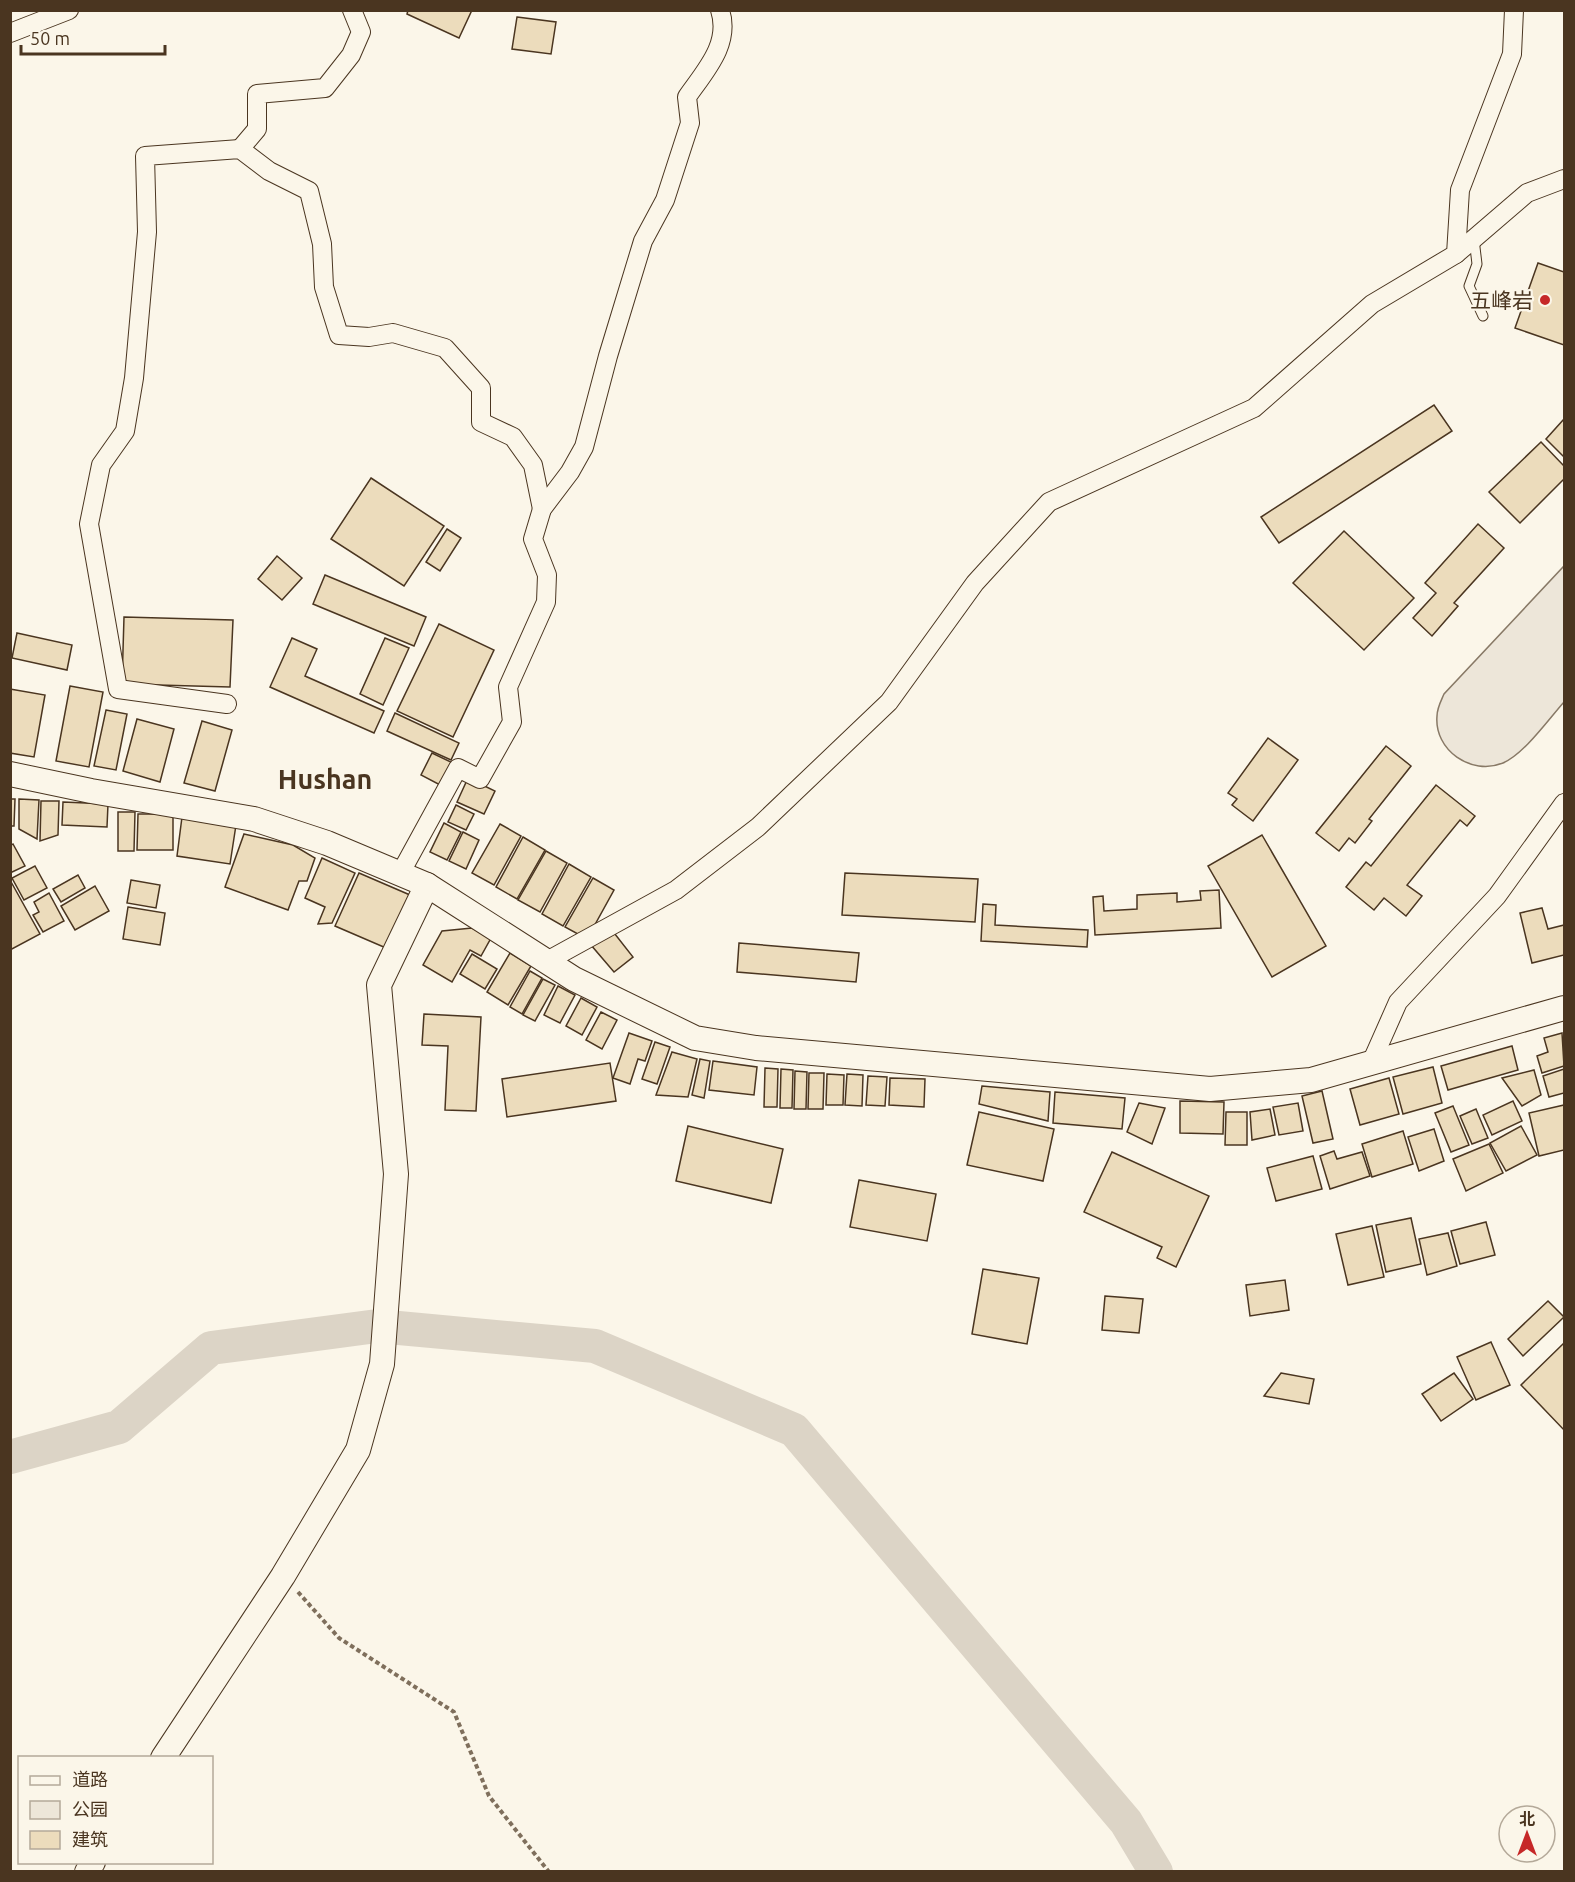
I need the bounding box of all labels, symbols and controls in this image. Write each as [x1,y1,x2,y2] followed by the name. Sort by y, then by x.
[21,18,165,56] scale bar
[30,28,70,48] text: 50 m
[1470,288,1533,312] place label: 五峰岩
[1538,293,1552,307] marker: 五峰岩
[278,764,372,794] district label: Hushan
[18,1756,213,1864] legend
[72,1769,108,1789] text: 道路
[72,1799,108,1819] text: 公园
[1497,1804,1557,1864] north arrow
[1519,1810,1535,1828] text: 北
[72,1829,108,1849] text: 建筑

